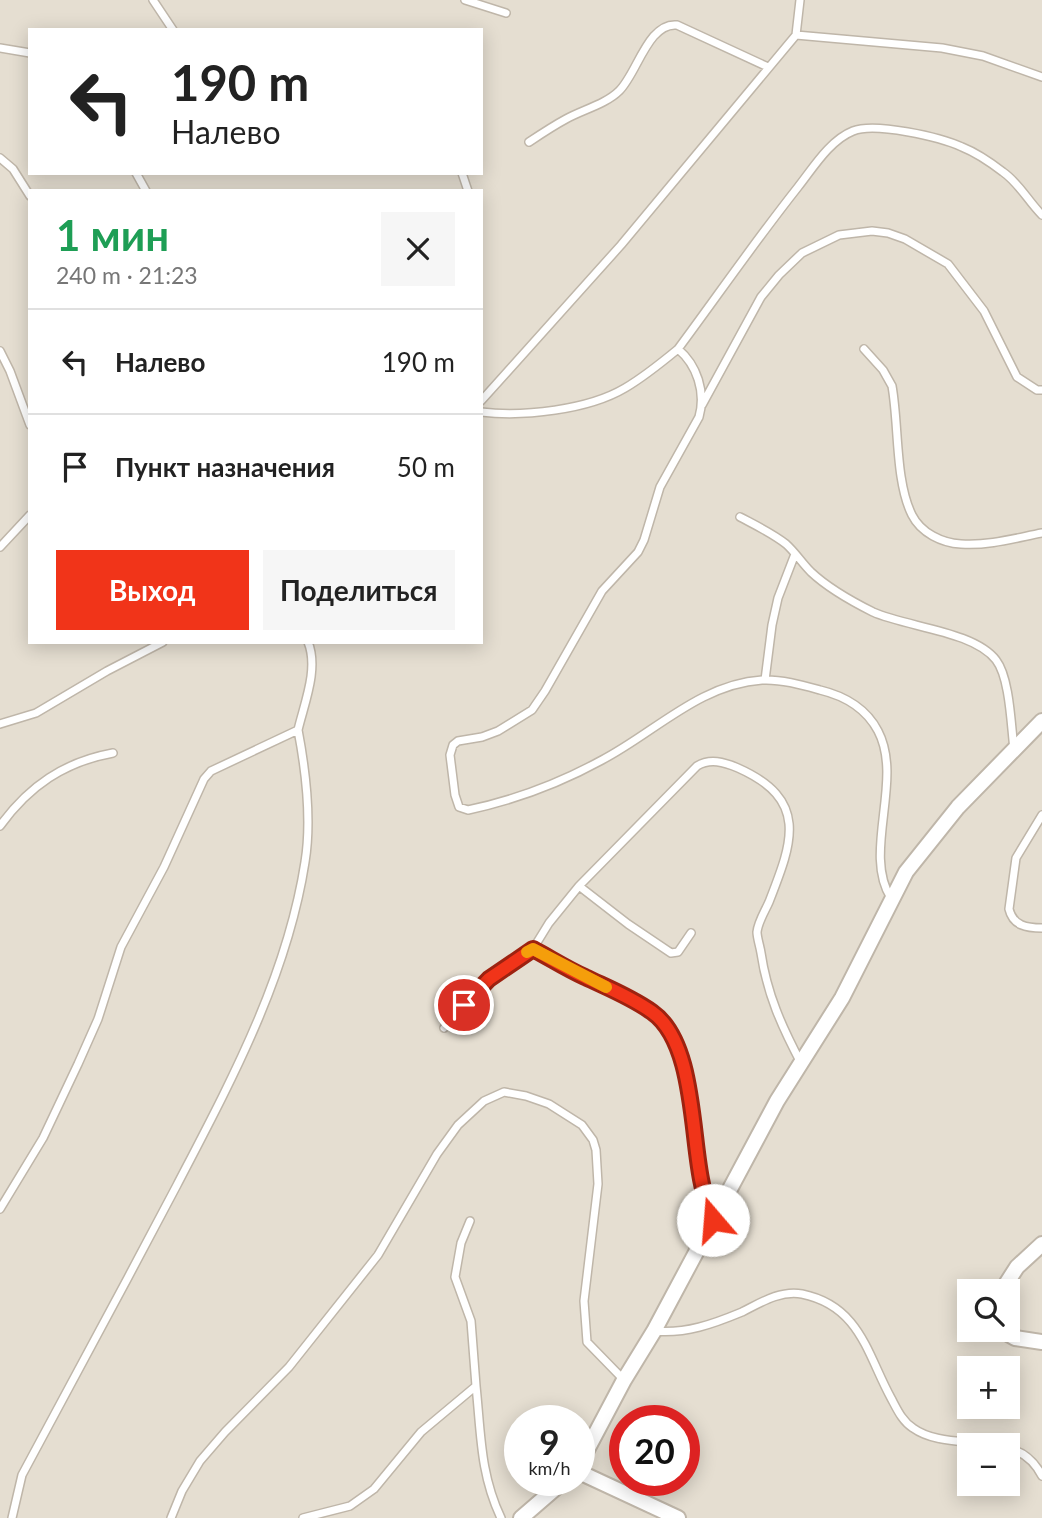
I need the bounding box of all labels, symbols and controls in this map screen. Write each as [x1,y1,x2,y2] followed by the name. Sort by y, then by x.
[171,53,309,111] text: 190 m
[56,56,147,147] icon: left
[171,112,281,151] text: Налево
[56,210,169,260] text: 1 мин
[381,212,455,286] button: close
[56,261,198,289] text: 240 m · 21:23
[56,343,94,381] icon: left
[115,346,205,378] text: Налево
[382,346,455,378] text: 190 m
[56,448,94,486] icon: arrive
[115,451,335,483] text: Пункт назначения
[397,451,455,483] text: 50 m
[56,550,249,630] button: Выход
[263,550,455,630] button: Поделиться
[434,975,494,1035] pin
[445,986,483,1024] icon: arrive
[676,1183,750,1257] position arrow
[957,1279,1020,1496] map controls
[957,1279,1020,1342] button: search
[957,1356,1020,1419] button: +
[609,1405,700,1496] speed limit sign: 20
[539,1420,560,1462] text: 9
[957,1433,1020,1496] button: −
[528,1457,571,1479] text: km/h

